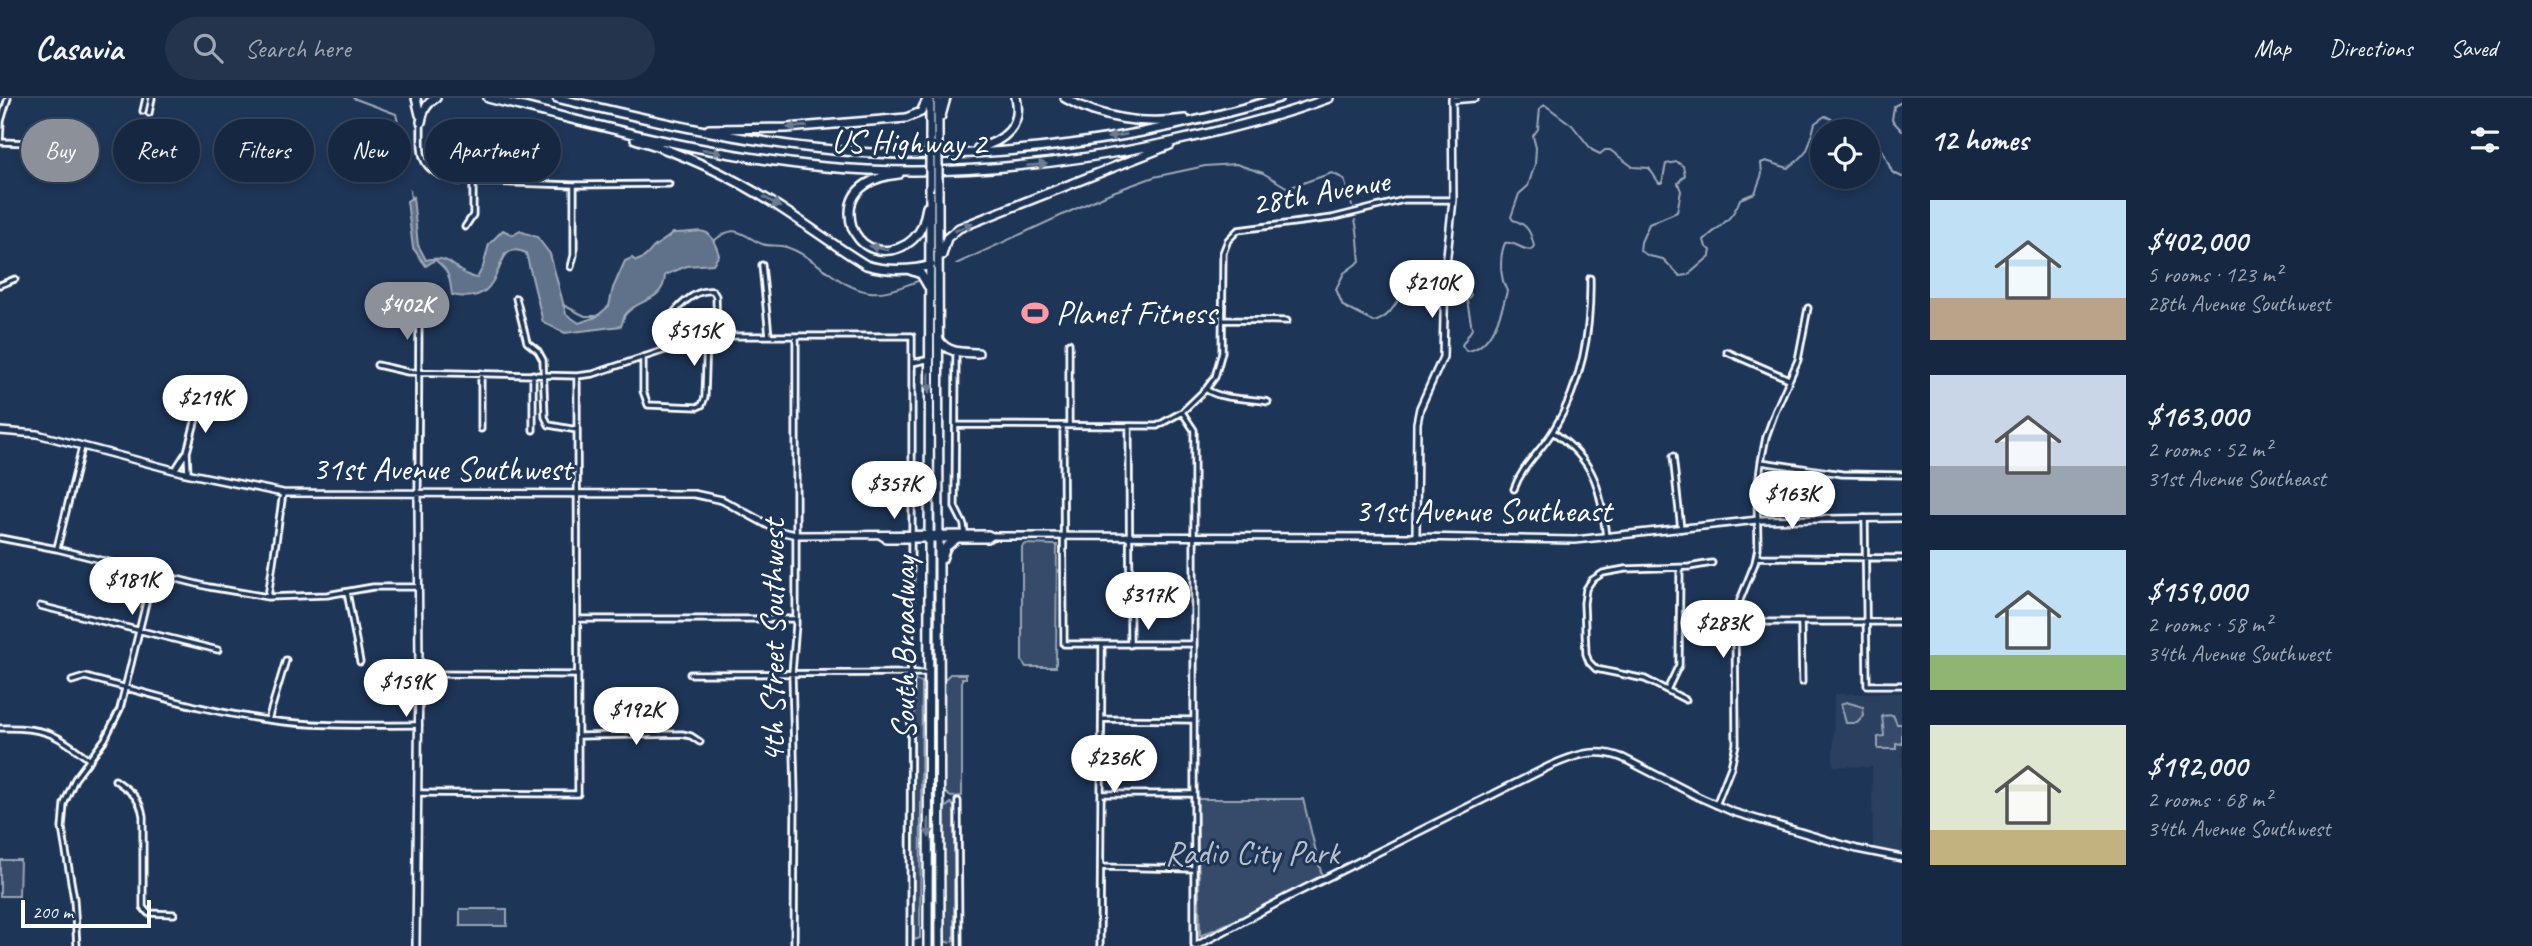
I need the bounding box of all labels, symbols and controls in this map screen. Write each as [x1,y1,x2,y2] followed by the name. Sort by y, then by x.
[165,17,655,80] search box
[35,27,123,69] text: Casavia
[189,29,227,67] icon: search
[245,32,351,65] text: Search here
[2254,33,2291,63] text: Map
[2329,33,2412,63] text: Directions
[2450,33,2497,63] text: Saved
[21,119,99,182] chip: Buy
[113,119,200,182] chip: Rent
[214,119,314,182] chip: Filters
[328,119,411,182] chip: New
[425,119,561,182] chip: Apartment
[1810,119,1880,189] map controls
[1810,119,1880,189] button: locate
[831,120,990,164] street label: US Highway 2
[1930,121,2028,159] text: 12 homes
[2466,121,2504,159] icon: filters
[786,122,808,133] one-way arrow
[1106,131,1128,142] one-way arrow
[702,146,724,157] one-way arrow
[1026,159,1048,170] one-way arrow
[1248,159,1395,225] street label: 28th Avenue
[762,196,782,209] one-way arrow
[954,221,975,232] one-way arrow
[2147,222,2247,260] text: $402,000
[1986,228,2070,312] icon: home
[867,242,889,253] one-way arrow
[1383,260,1481,320] pin: $210K
[2147,260,2282,289] text: 5 rooms · 123 m²
[1405,268,1459,297] text: $210K
[358,282,456,342] pin: $402K
[2147,289,2330,318] text: 28th Avenue Southwest
[380,290,434,319] text: $402K
[1056,292,1219,334] place label: Planet Fitness
[1020,298,1050,328] sports icon: Planet Fitness
[645,308,743,368] pin: $515K
[668,316,720,345] text: $515K
[923,372,934,394] one-way arrow
[156,376,254,435] pin: $219K
[179,383,231,412] text: $219K
[2147,397,2248,435] text: $163,000
[1986,403,2070,487] icon: home
[2147,435,2271,464] text: 2 rooms · 52 m²
[312,448,575,490] street label: 31st Avenue Southwest
[845,462,943,521] pin: $357K
[2147,464,2326,493] text: 31st Avenue Southeast
[868,469,920,498] text: $357K
[1743,472,1841,531] pin: $163K
[1765,479,1819,508] text: $163K
[1355,490,1614,532] street label: 31st Avenue Southeast
[752,516,794,763] street label: 4th Street Southwest
[883,554,925,739] street label: South Broadway
[83,558,181,617] pin: $181K
[105,565,159,594] text: $181K
[2147,572,2247,610] text: $159,000
[1099,573,1197,632] pin: $317K
[1986,578,2070,662] icon: home
[1122,580,1175,609] text: $317K
[1674,601,1772,660] pin: $283K
[1696,608,1750,637] text: $283K
[2147,610,2271,639] text: 2 rooms · 58 m²
[2147,639,2330,668] text: 34th Avenue Southwest
[357,660,455,719] pin: $159K
[380,667,432,696] text: $159K
[587,688,685,747] pin: $192K
[610,695,662,724] text: $192K
[1065,736,1163,795] pin: $236K
[1087,743,1141,772] text: $236K
[2147,747,2247,785] text: $192,000
[1986,753,2070,837] icon: home
[2147,785,2271,814] text: 2 rooms · 68 m²
[2147,814,2330,843] text: 34th Avenue Southwest
[923,818,935,840] one-way arrow
[1165,832,1341,874] park label: Radio City Park
[21,897,150,929] scale bar
[32,900,73,924] text: 200 m

